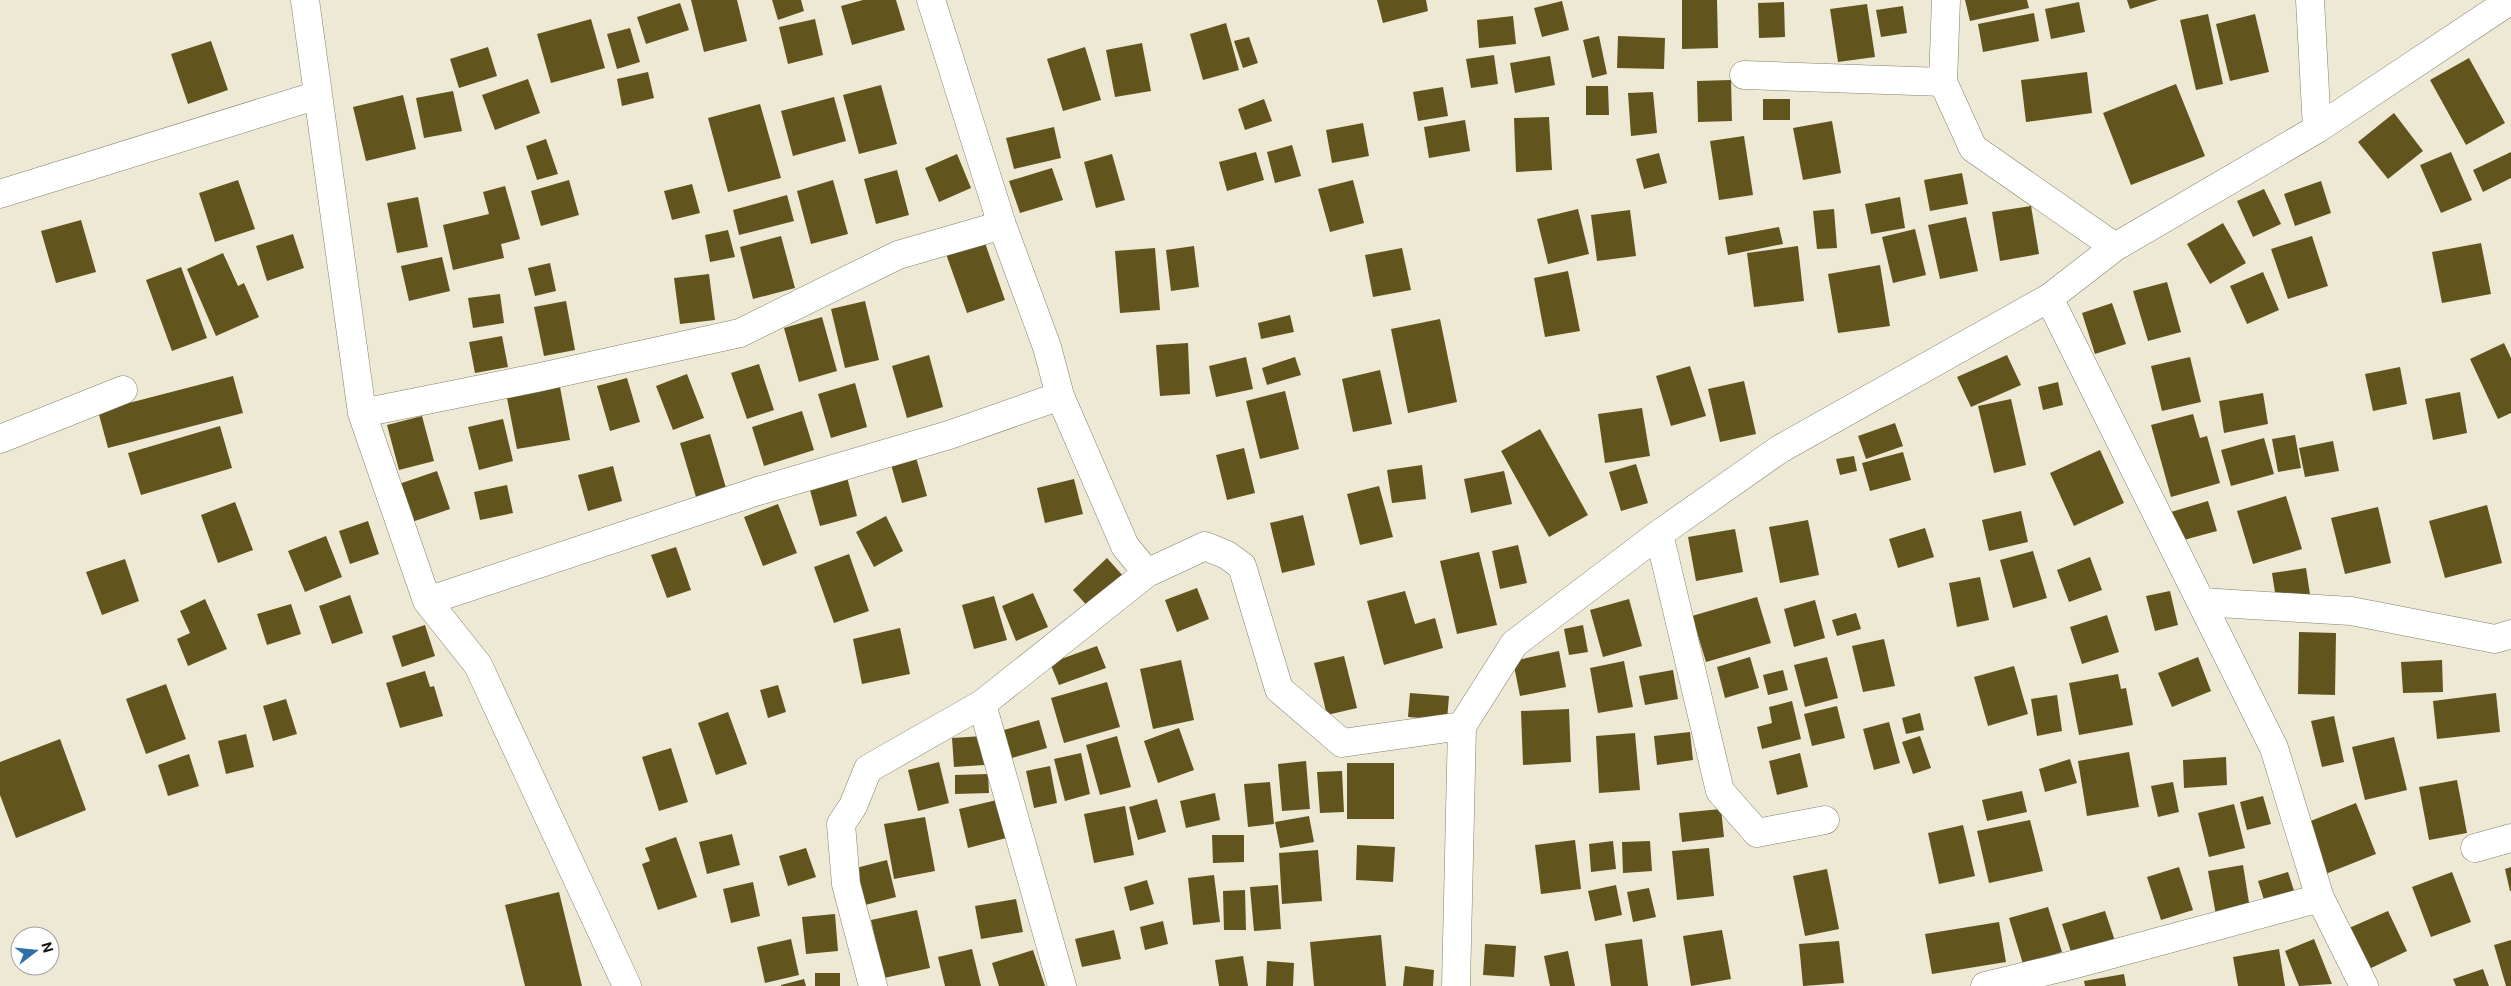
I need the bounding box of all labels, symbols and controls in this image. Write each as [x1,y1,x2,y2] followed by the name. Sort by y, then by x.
[10,926,60,976] north arrow
[38,940,57,954] text: N

